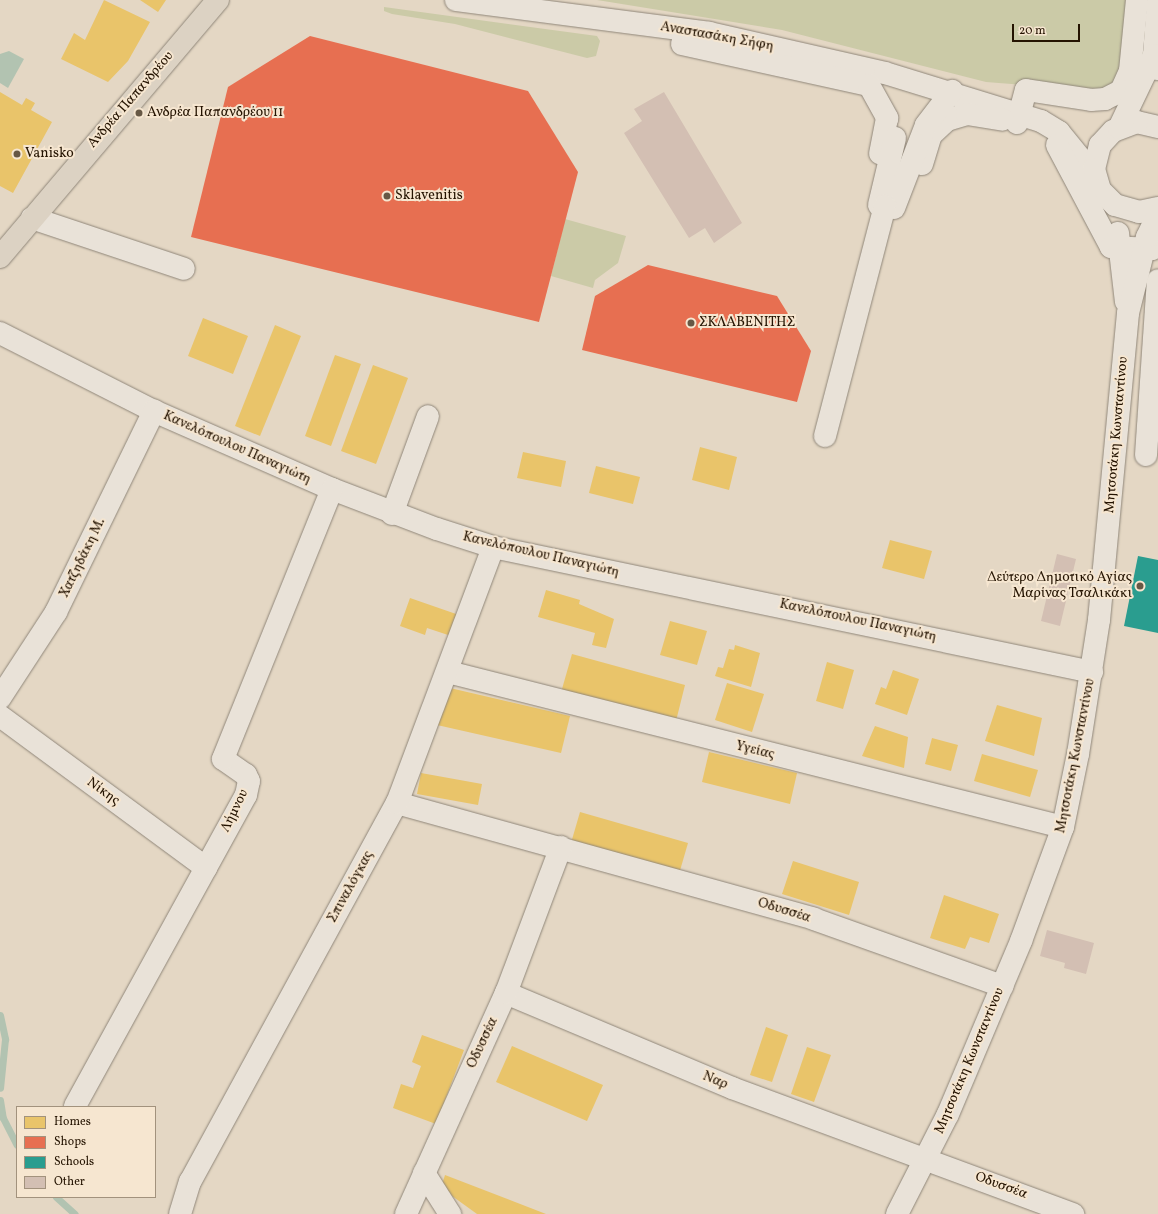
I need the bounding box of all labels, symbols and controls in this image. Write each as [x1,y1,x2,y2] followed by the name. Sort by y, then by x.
[1014,16,1082,42] scale bar
[659,19,775,55] street label: Αναστασάκη Σήφη
[1019,23,1046,39] text: 20 m
[84,48,178,152] street label: Ανδρέα Παπανδρέου
[147,105,284,121] place label: Ανδρέα Παπανδρέου 11
[134,108,144,118] marker: Ανδρέα Παπανδρέου 11
[25,146,74,162] place label: Vanisko
[12,149,22,159] marker: Vanisko
[395,188,463,204] place label: Sklavenitis
[382,191,392,201] marker: Sklavenitis
[699,315,795,331] place label: ΣΚΛΑΒΕΝΙΤΗΣ
[686,318,696,328] marker: ΣΚΛΑΒΕΝΙΤΗΣ
[1102,356,1132,514] street label: Μητσοτάκη Κωνσταντίνου
[160,408,314,488] street label: Κανελόπουλου Παναγιώτη
[56,515,110,601] street label: Χατζηδάκη Μ.
[461,529,621,581] street label: Κανελόπουλου Παναγιώτη
[987,570,1132,602] place label: Δεύτερο Δημοτικό Αγίας Μαρίνας Τσαλικάκι
[1135,581,1145,591] marker: Δεύτερο Δημοτικό Αγίας Μαρίνας Τσαλικάκι
[778,596,938,646] street label: Κανελόπουλου Παναγιώτη
[1053,677,1099,835] street label: Μητσοτάκη Κωνσταντίνου
[734,738,776,764] street label: Υγείας
[83,774,123,810] street label: Νίκης
[217,787,253,835] street label: Λήμνου
[324,848,378,926] street label: Σπιναλόγκας
[756,895,812,927] street label: Οδυσσέα
[932,985,1008,1137] street label: Μητσοτάκη Κωνσταντίνου
[464,1015,502,1071] street label: Οδυσσέα
[700,1068,730,1094] street label: Ναρ
[16,1106,156,1198] legend
[54,1114,91,1130] text: Homes
[54,1134,86,1150] text: Shops
[54,1154,94,1170] text: Schools
[973,1169,1029,1203] street label: Οδυσσέα
[54,1174,85,1190] text: Other

